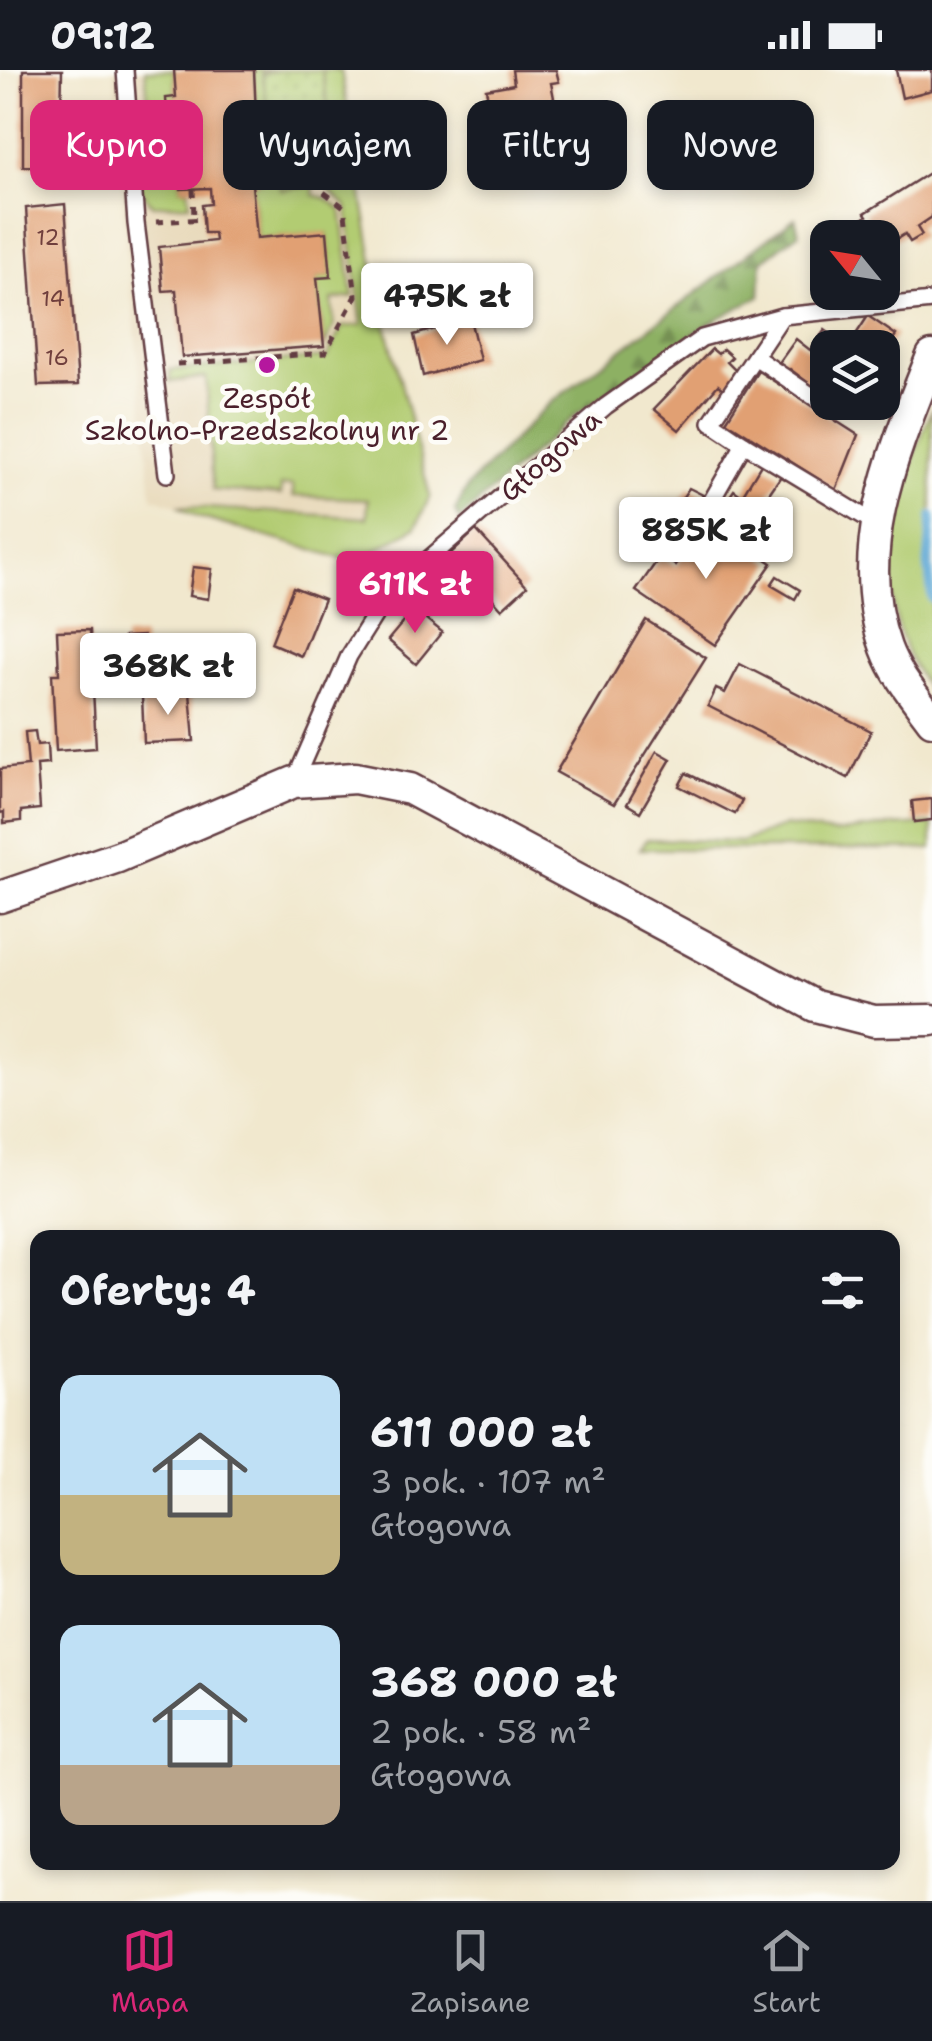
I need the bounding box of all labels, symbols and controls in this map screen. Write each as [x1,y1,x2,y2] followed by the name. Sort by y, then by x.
[50,10,155,61] text: 09:12
[30,100,203,190] chip: Kupno
[223,100,447,190] chip: Wynajem
[467,100,627,190] chip: Filtry
[647,100,814,190] chip: Nowe
[810,220,900,310] north arrow
[810,220,900,420] map controls
[36,223,60,252] house number: 12
[355,263,539,348] pin: 475K zł
[383,274,511,317] text: 475K zł
[41,284,65,313] house number: 14
[810,330,900,420] button: layers
[45,343,69,372] house number: 16
[256,354,278,376] marker: Zespół Szkolno-Przedszkolny nr 2
[85,379,449,449] place label: Zespół Szkolno-Przedszkolny nr 2
[491,400,609,510] street label: Głogowa
[614,497,798,582] pin: 885K zł
[641,508,771,551] text: 885K zł
[323,551,507,636] pin: 611K zł
[358,562,472,605] text: 611K zł
[76,633,260,718] pin: 368K zł
[102,644,234,687] text: 368K zł
[60,1262,256,1318] text: Oferty: 4
[815,1263,870,1318] icon: filters
[370,1404,592,1460] text: 611 000 zł
[140,1415,260,1535] icon: home
[370,1460,606,1503] text: 3 pok. · 107 m²
[370,1503,511,1546] text: Głogowa
[370,1654,617,1710] text: 368 000 zł
[140,1665,260,1785] icon: home
[370,1710,591,1753] text: 2 pok. · 58 m²
[370,1753,511,1796] text: Głogowa
[111,1923,188,2021] tab: Mapa
[410,1923,531,2021] tab: Zapisane
[753,1923,821,2021] tab: Start

